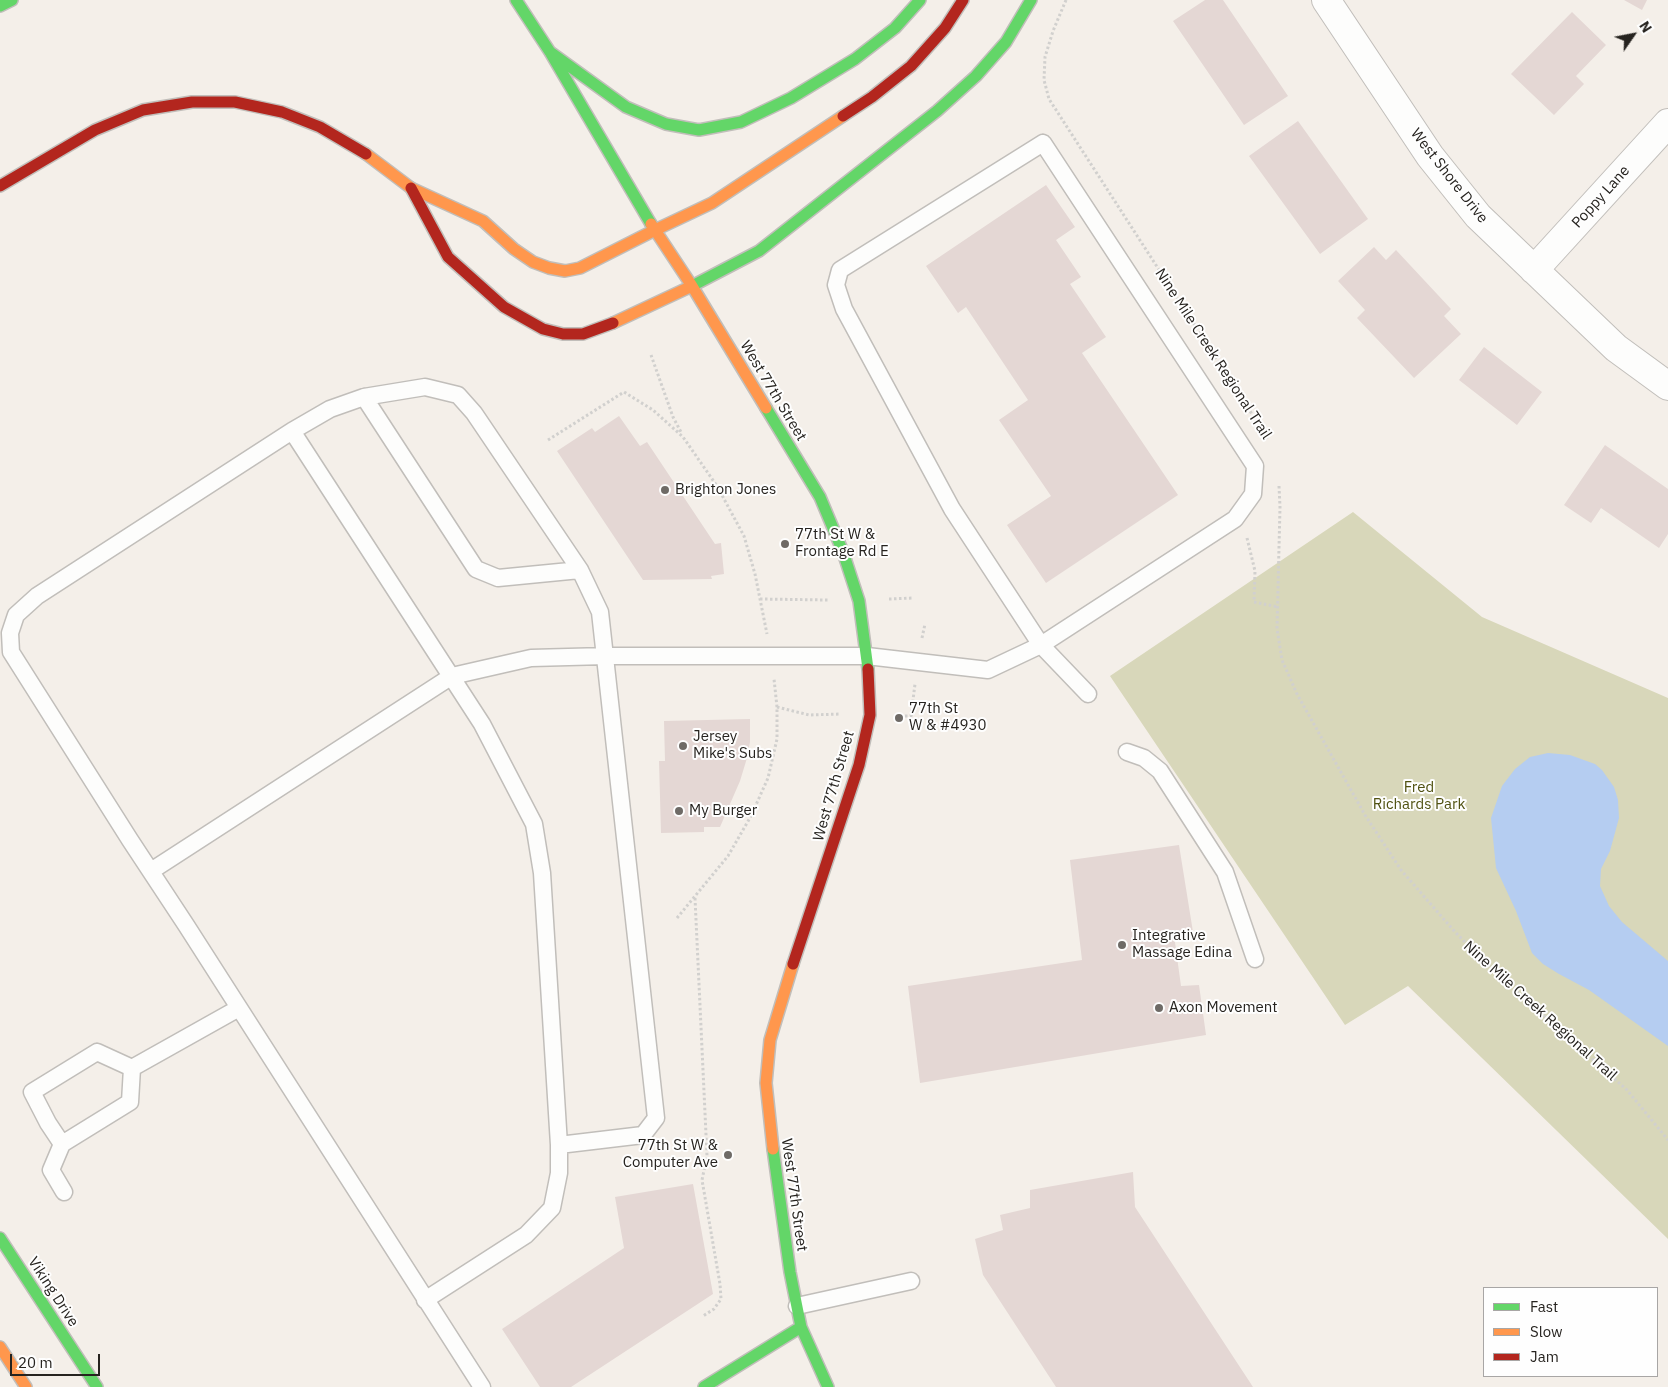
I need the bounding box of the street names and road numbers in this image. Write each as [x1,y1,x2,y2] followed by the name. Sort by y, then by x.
[1406,125,1492,227] street label: West Shore Drive
[1568,162,1634,232] street label: Poppy Lane
[1151,265,1275,443] street label: Nine Mile Creek Regional Trail
[736,338,810,444] street label: West 77th Street
[810,729,858,843] street label: West 77th Street
[1460,937,1620,1085] street label: Nine Mile Creek Regional Trail
[777,1137,811,1253] street label: West 77th Street
[24,1254,82,1330] street label: Viking Drive

